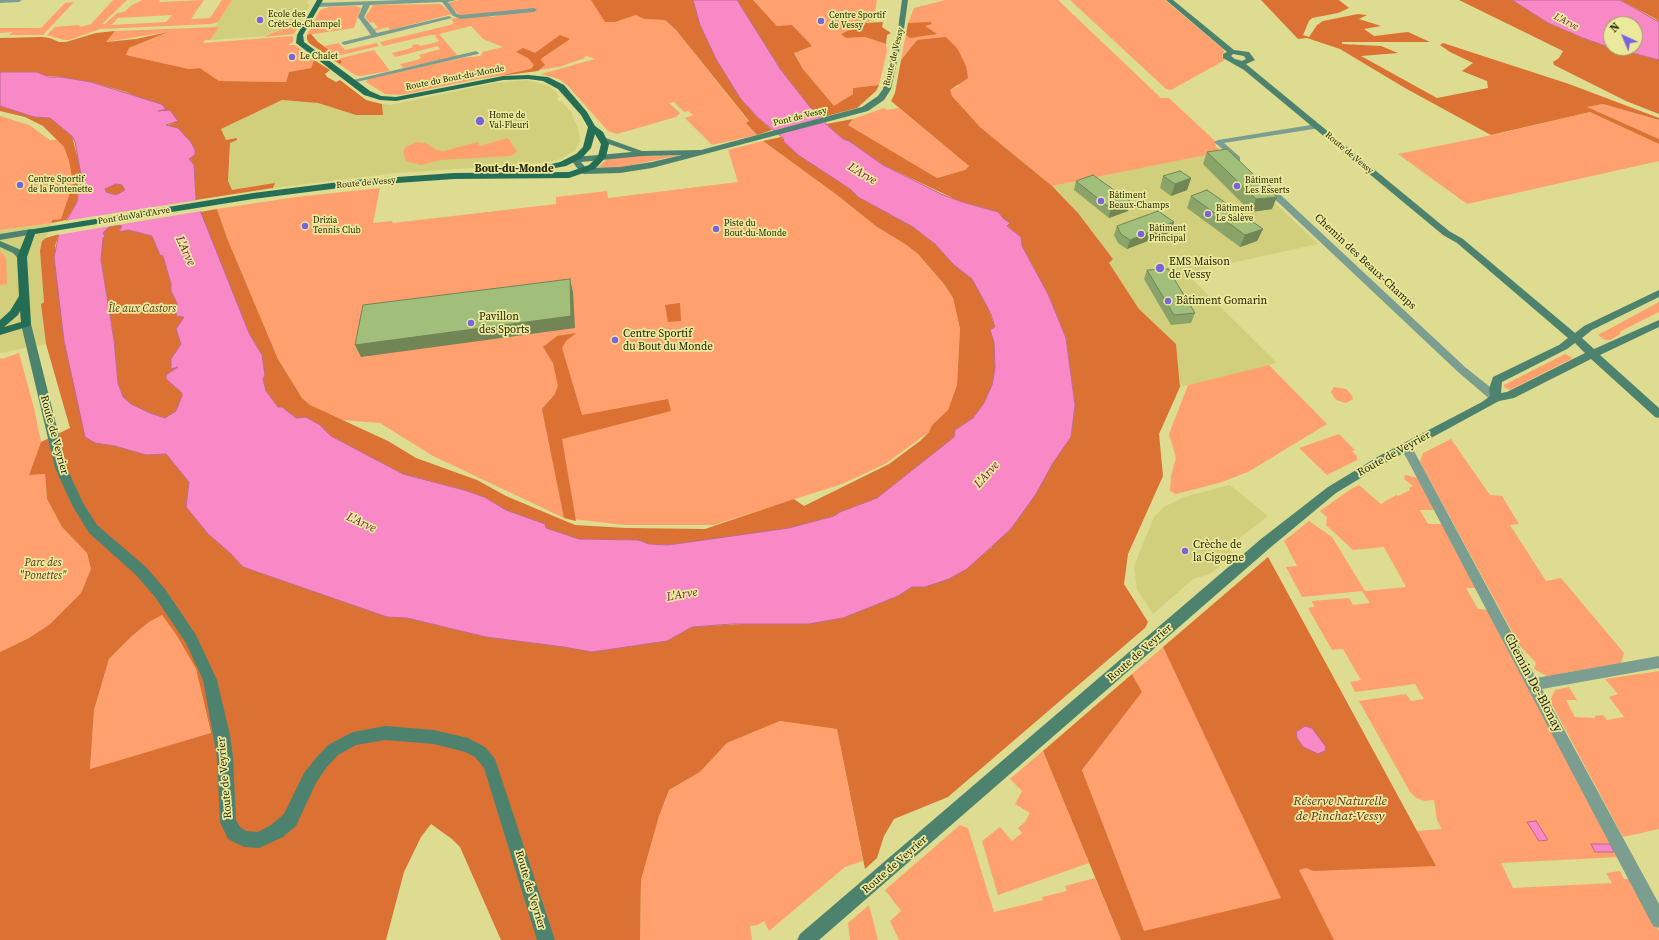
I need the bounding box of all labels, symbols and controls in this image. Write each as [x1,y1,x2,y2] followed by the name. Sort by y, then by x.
[268,10,340,31] place label: Ecole des Crêts-de-Champel
[829,11,885,32] place label: Centre Sportif de Vessy
[1552,11,1580,33] water label: L'Arve
[255,15,265,25] marker: Ecole des Crêts-de-Champel
[816,16,826,26] marker: Centre Sportif de Vessy
[1603,16,1643,56] north arrow
[1607,20,1623,36] text: N
[882,27,906,87] street label: Route de Vessy
[287,52,297,62] marker: Le Chalet
[300,52,338,62] place label: Le Chalet
[405,63,505,93] street label: Route du Bout-du-Monde
[772,105,828,129] street label: Pont de Vessy
[489,111,529,132] place label: Home de Val-Fleuri
[474,115,486,127] marker: Home de Val-Fleuri
[1323,130,1375,176] street label: Route de Vessy
[845,160,879,188] water label: L'Arve
[474,162,554,176] district label: Bout-du-Monde
[28,175,92,196] place label: Centre Sportif de la Fontenette
[336,175,396,191] street label: Route de Vessy
[1245,176,1290,197] place label: Bâtiment Les Esserts
[15,180,25,190] marker: Centre Sportif de la Fontenette
[1232,181,1242,191] marker: Bâtiment Les Esserts
[1109,191,1169,212] place label: Bâtiment Beaux-Champs
[1096,196,1106,206] marker: Bâtiment Beaux-Champs
[1216,204,1253,225] place label: Bâtiment Le Salève
[97,205,171,227] street label: Pont du Val-d'Arve
[1203,209,1213,219] marker: Bâtiment Le Salève
[1311,211,1419,313] street label: Chemin des Beaux-Champs
[313,216,361,237] place label: Drizia Tennis Club
[724,219,787,240] place label: Piste du Bout-du-Monde
[300,221,310,231] marker: Drizia Tennis Club
[711,224,721,234] marker: Piste du Bout-du-Monde
[1149,224,1186,245] place label: Bâtiment Principal
[1136,229,1146,239] marker: Bâtiment Principal
[172,234,198,268] water label: L'Arve
[1169,255,1230,281] place label: EMS Maison de Vessy
[1154,262,1166,274] marker: EMS Maison de Vessy
[1176,294,1267,308] place label: Bâtiment Gomarin
[1163,296,1173,306] marker: Bâtiment Gomarin
[108,302,176,316] park label: Île aux Castors
[479,310,529,336] place label: Pavillon des Sports
[466,318,476,328] marker: Pavillon des Sports
[623,327,713,353] place label: Centre Sportif du Bout du Monde
[610,335,620,345] marker: Centre Sportif du Bout du Monde
[37,394,71,476] street label: Route de Veyrier
[1355,428,1433,480] street label: Route de Veyrier
[971,459,1003,491] water label: L'Arve
[344,510,378,536] water label: L'Arve
[1193,538,1244,564] place label: Crèche de la Cigogne
[1180,546,1190,556] marker: Crèche de la Cigogne
[19,556,67,582] park label: Parc des "Ponettes"
[665,585,699,605] water label: L'Arve
[1105,621,1175,685] street label: Route de Veyrier
[1500,631,1566,735] street label: Chemin De-Blonay
[215,737,235,819] street label: Route de Veyrier
[1293,794,1387,825] park label: Réserve Naturelle de Pinchat-Vessy
[860,833,930,897] street label: Route de Veyrier
[512,849,548,931] street label: Route de Veyrier

